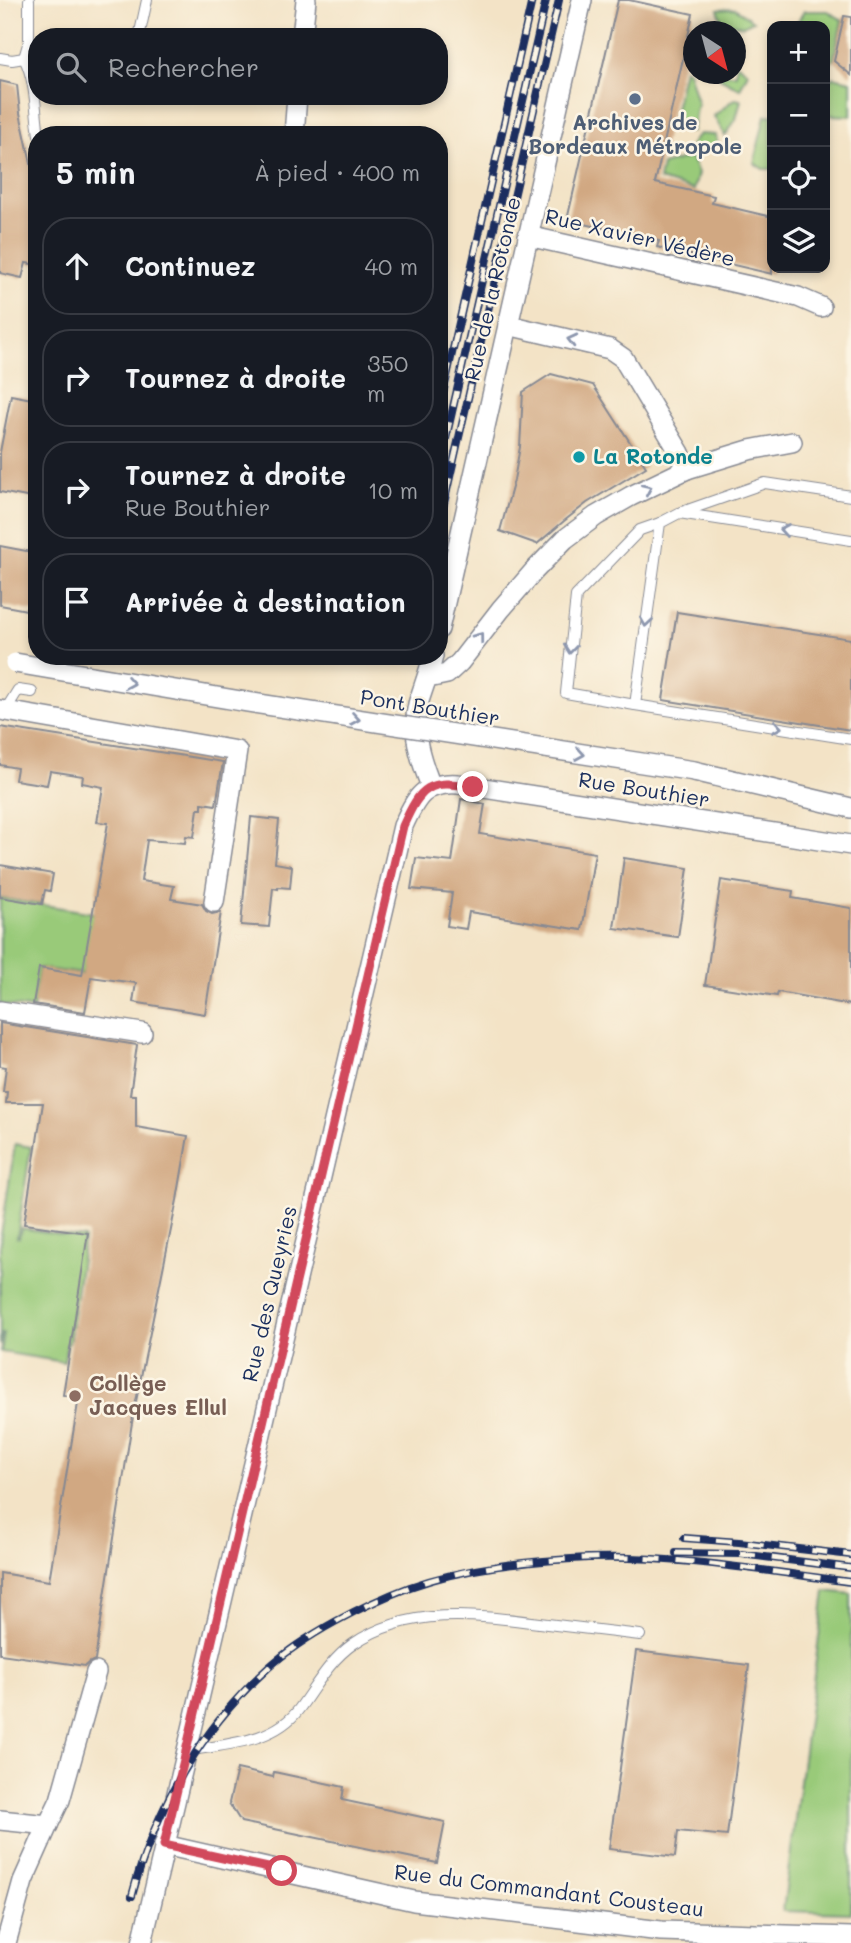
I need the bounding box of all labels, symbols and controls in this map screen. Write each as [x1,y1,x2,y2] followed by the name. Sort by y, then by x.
[683,21,746,84] north arrow
[767,21,830,273] map controls
[767,21,830,84] button: +
[28,28,448,105] search box
[52,48,90,86] icon: search
[108,50,259,84] text: Rechercher
[767,84,830,147] button: −
[627,91,643,107] marker: Archives de Bordeaux Métropole
[528,108,742,159] place label: Archives de Bordeaux Métropole
[767,147,830,210] button: locate
[56,152,136,192] text: 5 min
[254,157,420,187] text: À pied · 400 m
[457,194,526,383] street label: Rue de la Rotonde
[543,202,738,272] street label: Rue Xavier Védère
[767,210,830,273] button: layers
[58,247,96,285] icon: ahead
[125,249,255,283] text: Continuez
[365,251,418,281] text: 40 m
[566,334,578,348] one-way arrow
[367,348,408,408] text: 350 m
[58,359,96,397] icon: right
[125,361,346,395] text: Tournez à droite
[593,442,713,469] place label: La Rotonde
[571,449,587,465] marker: La Rotonde
[125,458,346,492] text: Tournez à droite
[58,471,96,509] icon: right
[368,475,418,505] text: 10 m
[640,483,653,497] one-way arrow
[125,492,270,522] text: Rue Bouthier
[778,523,789,538] one-way arrow
[58,583,96,621] icon: arrive
[125,585,405,619] text: Arrivée à destination
[639,616,654,628] one-way arrow
[471,633,483,645] one-way arrow
[563,644,578,655] one-way arrow
[124,674,136,689] one-way arrow
[359,682,502,731] street label: Pont Bouthier
[349,711,361,726] one-way arrow
[772,720,783,735] one-way arrow
[574,746,586,761] one-way arrow
[577,765,712,812] street label: Rue Bouthier
[457,771,488,802] route end
[235,1203,302,1384] street label: Rue des Queyries
[89,1369,227,1420] place label: Collège Jacques Ellul
[67,1388,83,1404] marker: Collège Jacques Ellul
[266,1855,297,1886] route start
[393,1857,706,1922] street label: Rue du Commandant Cousteau

